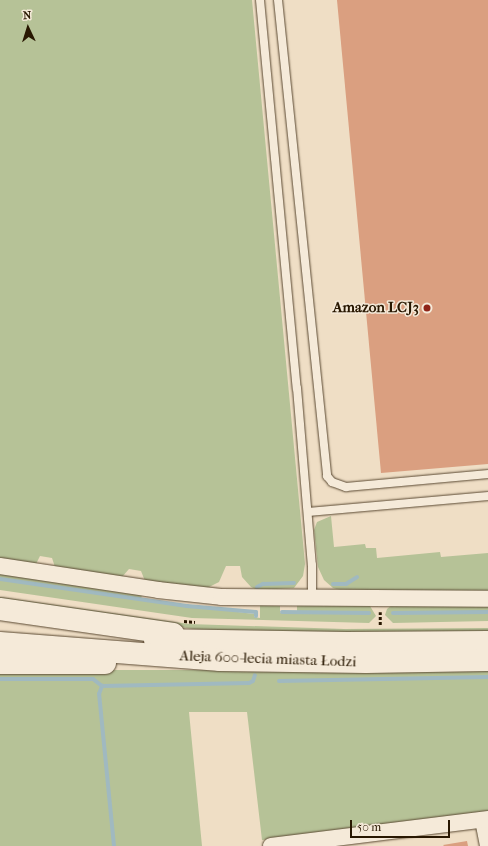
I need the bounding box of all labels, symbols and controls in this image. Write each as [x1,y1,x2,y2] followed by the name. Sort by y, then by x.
[8,8,48,48] north arrow
[22,9,32,22] text: N
[333,299,419,317] place label: Amazon LCJ3
[422,303,432,313] marker: Amazon LCJ3
[179,647,357,671] street label: Aleja 600-lecia miasta Łodzi
[352,812,452,838] scale bar
[357,820,381,834] text: 50 m

